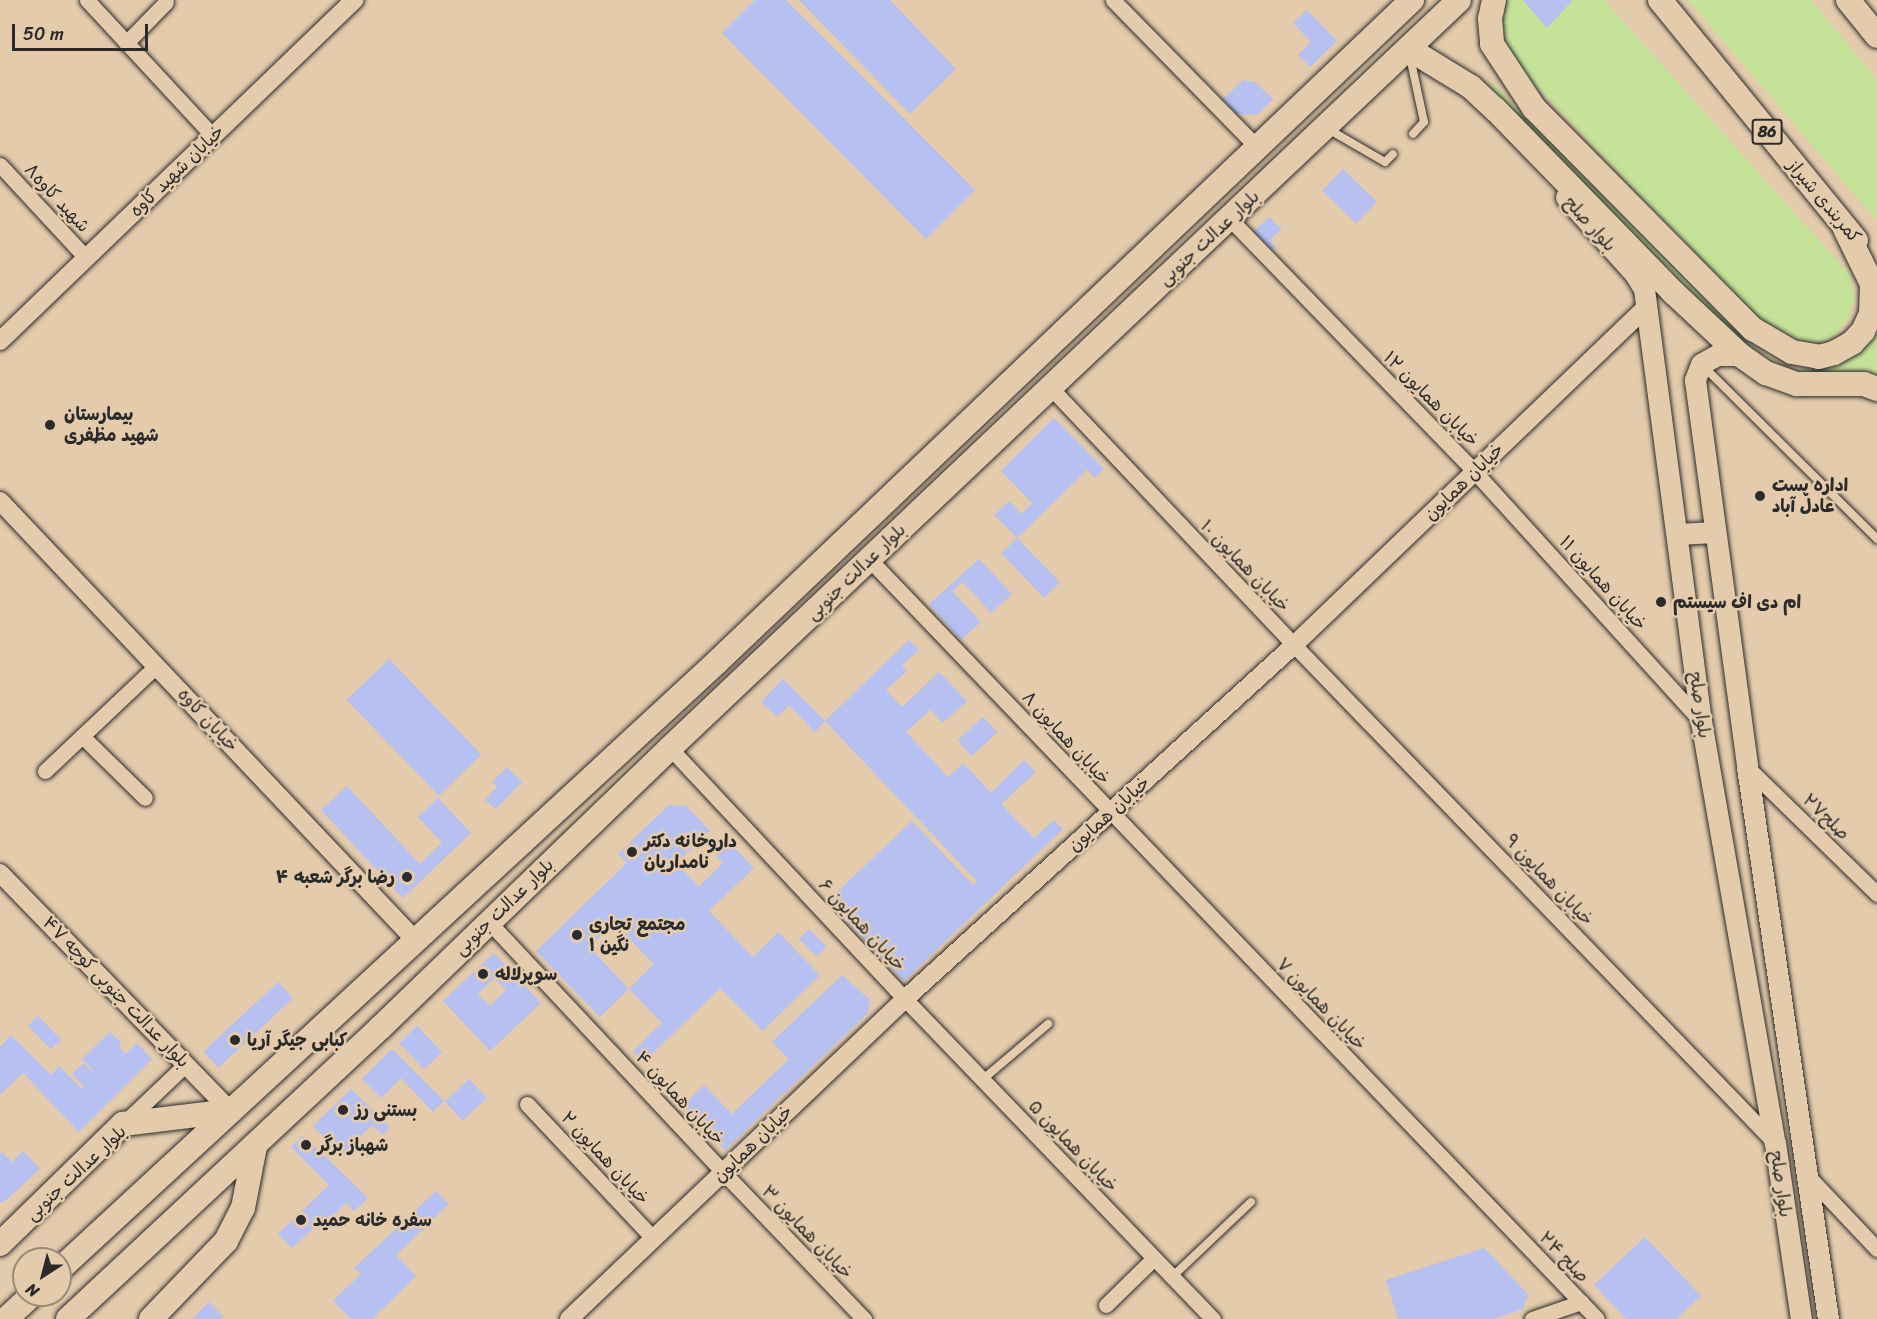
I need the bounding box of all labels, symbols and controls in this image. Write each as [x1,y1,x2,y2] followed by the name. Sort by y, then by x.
[15,12,152,50] scale bar
[23,18,64,50] text: 50 m
[1750,119,1784,145] road number: 86
[125,121,229,221] street label: خیابان شهید کاوه
[1783,155,1865,247] street label: کمربندی شیراز
[20,159,94,237] street label: شهید کاوه۸
[1154,186,1264,290] street label: بلوار عدالت جنوبی
[1559,192,1621,256] street label: بلوار صلح
[1379,347,1483,451] street label: خیابان همایون ۱۲
[64,404,159,446] place label: بیمارستان شهید مظفری
[41,416,59,434] marker: بیمارستان شهید مظفری
[1420,439,1508,525] street label: خیابان همایون
[1772,475,1848,518] place label: اداره پست عادل آباد
[1753,489,1767,503] marker: اداره پست عادل آباد
[1196,516,1294,616] street label: خیابان همایون ۱۰
[802,519,910,625] street label: بلوار عدالت جنوبی
[1555,531,1651,635] street label: خیابان همایون ۱۱
[1673,591,1801,613] place label: ام دی اف سیستم
[1654,595,1668,609] marker: ام دی اف سیستم
[1685,670,1715,740] street label: بلوار صلح
[173,684,243,756] street label: خیابان کاوه
[1017,687,1115,789] street label: خیابان همایون ۸
[1064,772,1154,856] street label: خیابان همایون
[1798,789,1854,845] street label: صلح۲۷
[1500,830,1598,930] street label: خیابان همایون ۹
[644,831,737,874] place label: داروخانه دکتر نامداریان
[625,845,639,859] marker: داروخانه دکتر نامداریان
[450,854,558,960] street label: بلوار عدالت جنوبی
[276,866,395,888] place label: رضا برگر شعبه ۴
[400,870,414,884] marker: رضا برگر شعبه ۴
[814,875,910,975] street label: خیابان همایون ۶
[38,912,194,1072] street label: بلوار عدالت جنوبی کوچه ۴۷
[589,914,685,956] place label: مجتمع تجاری نگین ۱
[570,928,584,942] marker: مجتمع تجاری نگین ۱
[1272,953,1370,1055] street label: خیابان همایون ۷
[495,963,557,985] place label: سوپرلاله
[476,967,490,981] marker: سوپرلاله
[247,1029,348,1051] place label: کبابی جیگر آریا
[228,1033,242,1047] marker: کبابی جیگر آریا
[631,1047,729,1149] street label: خیابان همایون ۴
[1024,1096,1122,1196] street label: خیابان همایون ۵
[355,1099,417,1121] place label: بستنی رز
[709,1101,797,1187] street label: خیابان همایون
[336,1103,350,1117] marker: بستنی رز
[556,1107,654,1209] street label: خیابان همایون ۲
[21,1121,131,1225] street label: بلوار عدالت جنوبی
[318,1134,388,1156] place label: شهباز برگر
[299,1138,313,1152] marker: شهباز برگر
[1766,1149,1796,1219] street label: بلوار صلح
[757,1181,857,1283] street label: خیابان همایون ۳
[313,1209,432,1231] place label: سفره خانه حمید
[294,1213,308,1227] marker: سفره خانه حمید
[1534,1227,1594,1287] street label: صلح ۲۴
[12,1247,72,1307] north arrow
[19,1275,45,1305] text: N

